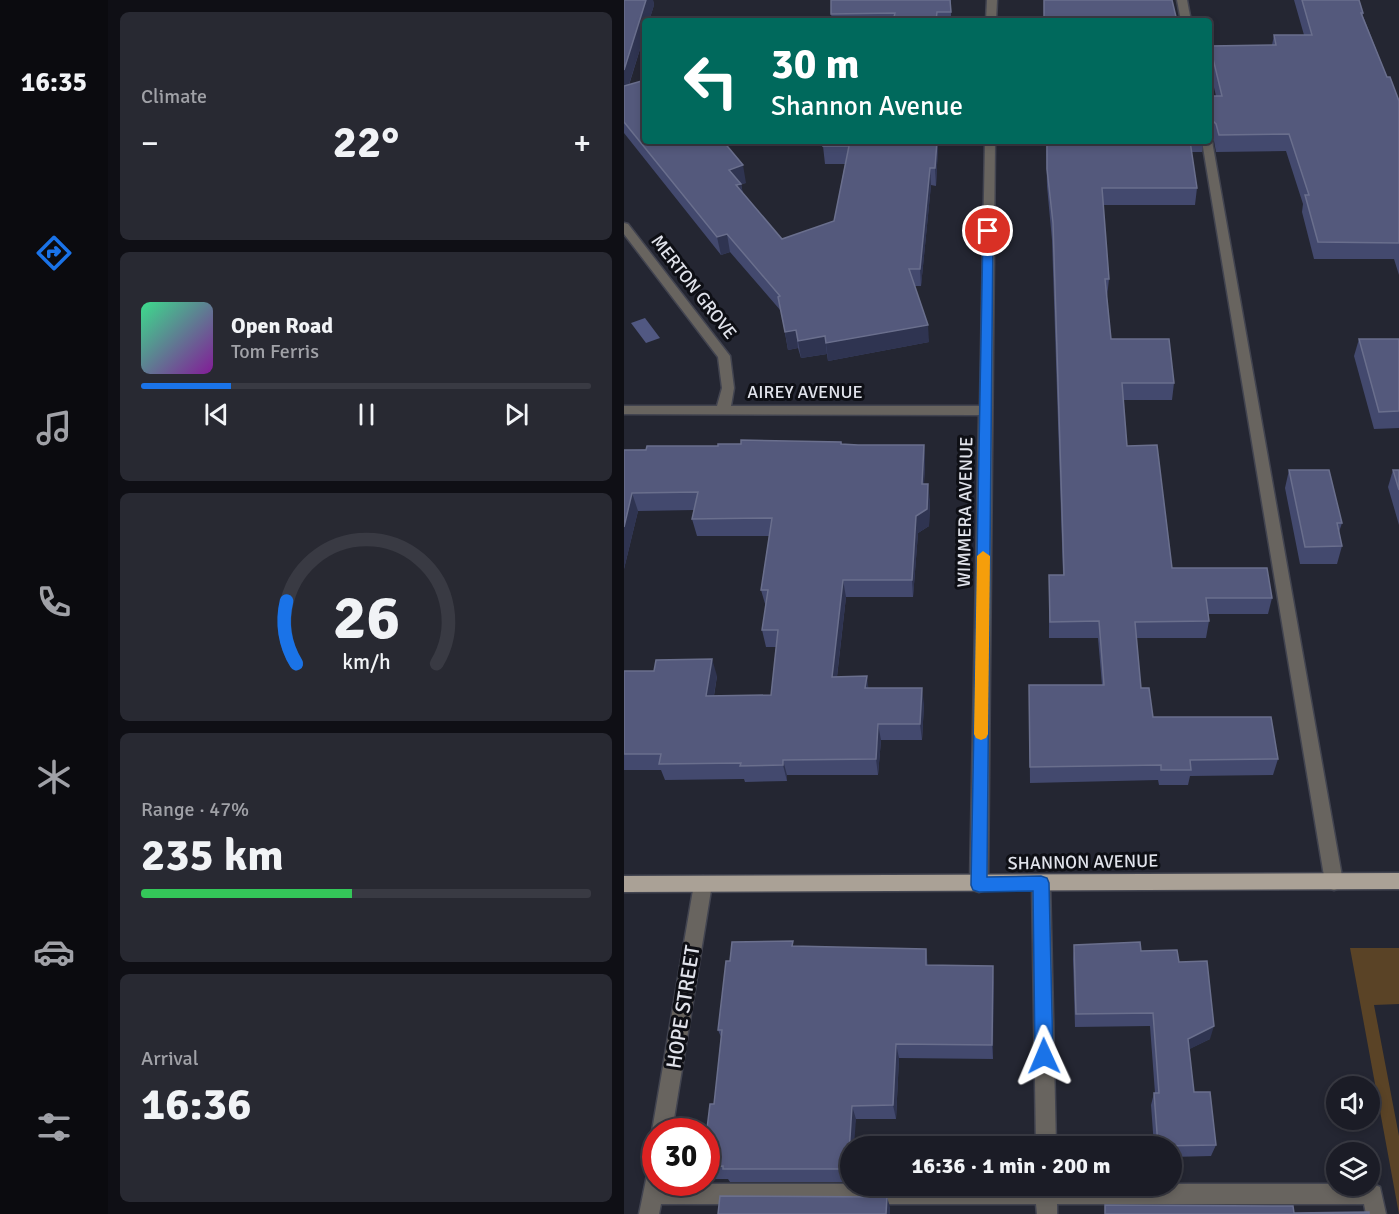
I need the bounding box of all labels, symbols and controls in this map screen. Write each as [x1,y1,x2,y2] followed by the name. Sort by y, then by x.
[771,39,860,90] text: 30 m
[672,42,750,120] icon: left
[21,66,87,99] text: 16:35
[141,84,207,109] text: Climate
[771,90,963,123] text: Shannon Avenue
[333,115,399,170] text: 22°
[141,123,159,164] text: −
[573,123,591,164] text: +
[962,205,1013,256] pin
[971,214,1004,247] icon: arrive
[647,231,741,343] street label: MERTON GROVE
[33,232,75,274] icon: directions
[231,312,333,339] text: Open Road
[231,339,319,364] text: Tom Ferris
[747,381,863,403] street label: AIREY AVENUE
[200,398,233,431] icon: previous
[350,398,383,431] icon: pause
[500,398,533,431] icon: next
[33,407,75,449] icon: music
[953,436,977,588] street label: WIMMERA AVENUE
[332,579,400,656] text: 26
[33,581,75,623] icon: phone
[342,649,390,675] text: km/h
[33,756,75,798] icon: climate
[141,797,249,822] text: Range · 47%
[141,828,284,883] text: 235 km
[1007,850,1159,874] street label: SHANNON AVENUE
[33,931,75,973] icon: car
[660,943,706,1071] street label: HOPE STREET
[1012,1024,1076,1088] position arrow
[141,1046,199,1071] text: Arrival
[1326,1076,1380,1196] map controls
[1326,1076,1380,1130] button: sound
[141,1077,251,1132] text: 16:36
[33,1106,75,1148] icon: filters
[642,1118,720,1196] speed limit sign: 30
[1326,1142,1380,1196] button: layers
[911,1152,1111,1179] text: 16:36 · 1 min · 200 m

